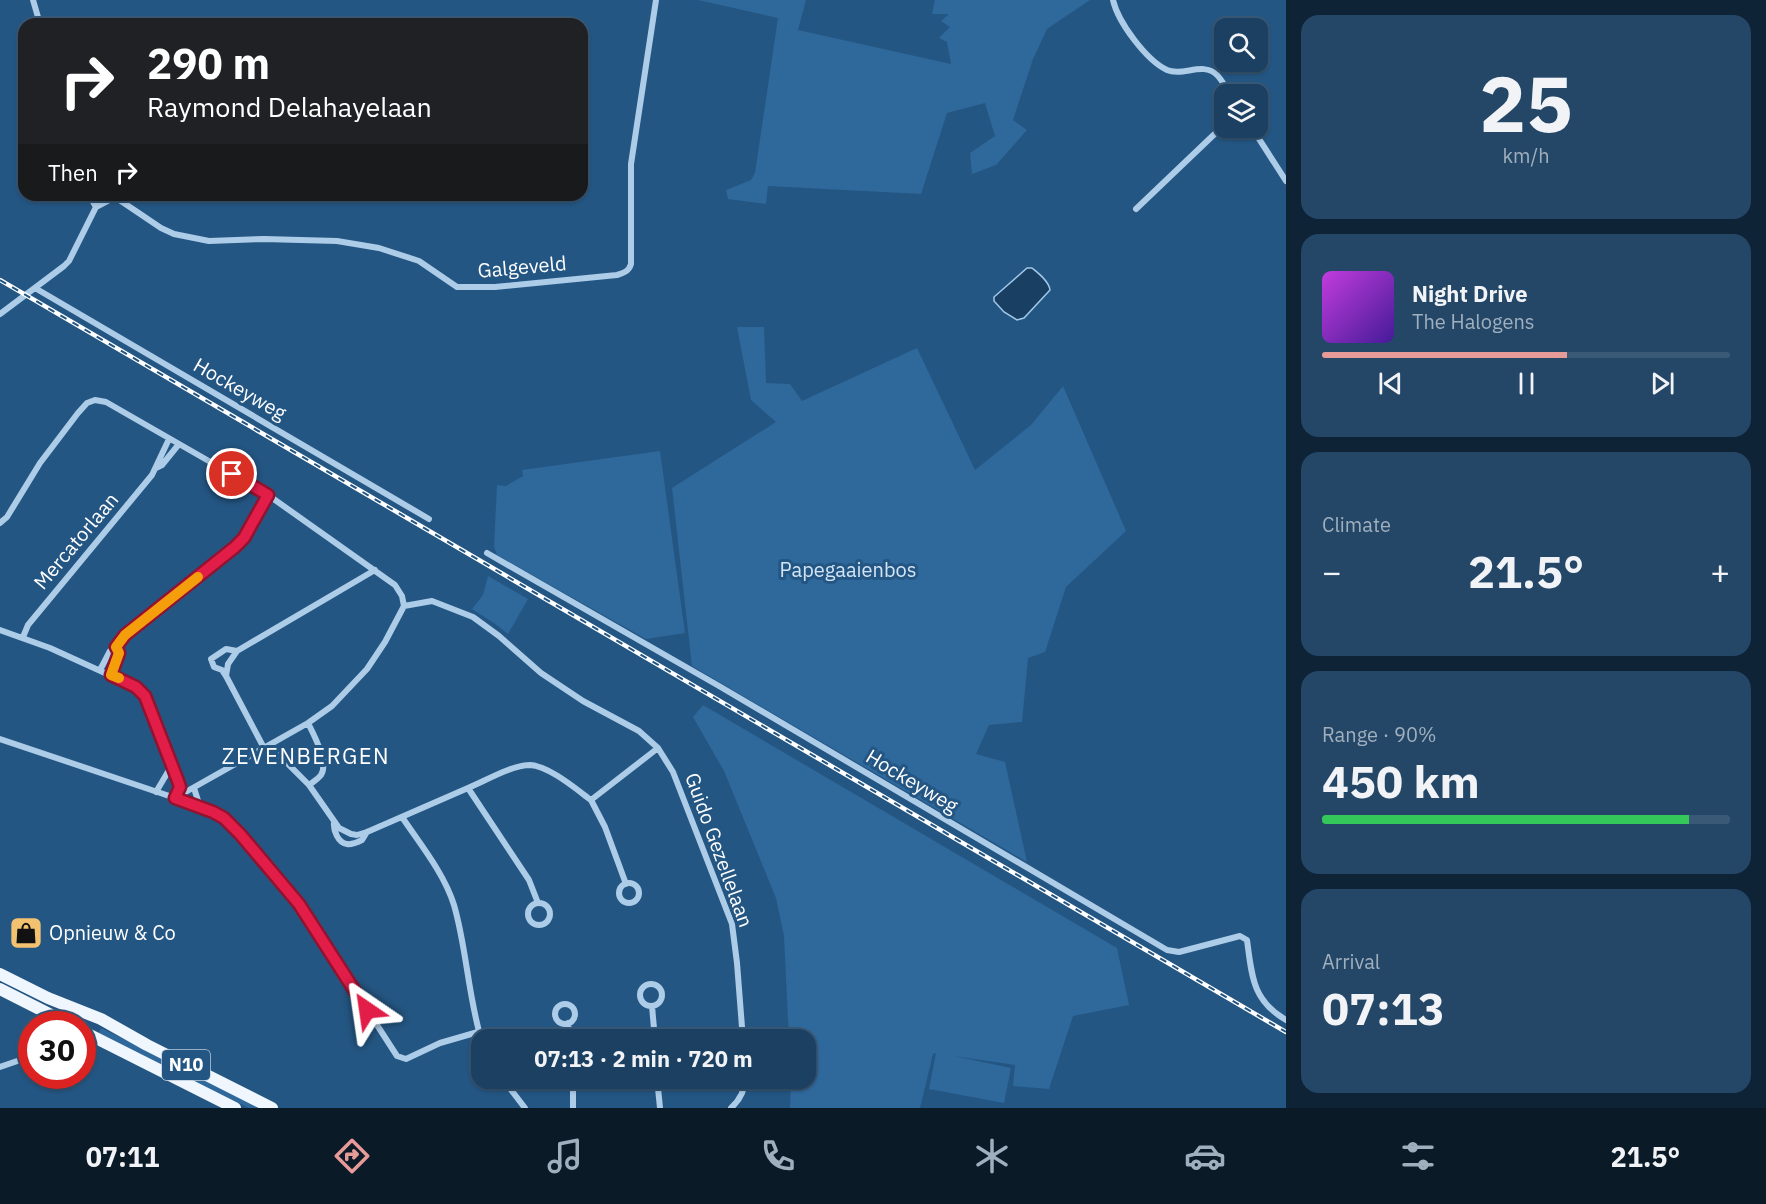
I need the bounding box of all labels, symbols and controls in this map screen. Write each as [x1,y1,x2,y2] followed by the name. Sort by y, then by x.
[1214,18,1268,138] map controls
[1214,18,1268,72] button: search
[147,36,270,91] text: 290 m
[48,42,126,120] icon: right
[1479,52,1573,153] text: 25
[1214,84,1268,138] button: layers
[147,89,432,124] text: Raymond Delahayelaan
[1502,142,1550,169] text: km/h
[110,156,143,189] icon: right
[48,158,98,187] text: Then
[476,249,567,284] street label: Galgeveld
[1412,279,1528,308] text: Night Drive
[1412,308,1534,335] text: The Halogens
[189,351,292,426] street label: Hockeyweg
[1374,367,1407,400] icon: previous
[1510,367,1543,400] icon: pause
[1646,367,1679,400] icon: next
[206,448,257,499] pin
[215,457,248,490] icon: arrive
[27,486,124,595] street label: Mercatorlaan
[1322,511,1391,538] text: Climate
[1468,542,1584,600] text: 21.5°
[1322,550,1342,593] text: −
[1710,550,1730,593] text: +
[780,556,916,583] park label: Papegaaienbos
[1322,721,1437,748] text: Range · 90%
[222,741,390,770] district label: ZEVENBERGEN
[861,742,964,819] street label: Hockeyweg
[1322,752,1480,810] text: 450 km
[679,769,760,931] street label: Guido Gezellelaan
[8,915,44,951] shop icon: Opnieuw & Co
[49,919,176,946] place label: Opnieuw & Co
[1322,948,1380,975] text: Arrival
[335,978,399,1042] position arrow
[1322,979,1445,1037] text: 07:13
[18,1011,96,1089] speed limit sign: 30
[534,1044,753,1073] text: 07:13 · 2 min · 720 m
[162,1050,210,1080] road number: N10
[331,1135,373,1177] icon: directions
[544,1135,586,1177] icon: music
[757,1135,799,1177] icon: phone
[971,1135,1013,1177] icon: climate
[1184,1135,1226,1177] icon: car
[1397,1135,1439,1177] icon: filters
[86,1139,159,1174] text: 07:11
[1611,1139,1680,1174] text: 21.5°

